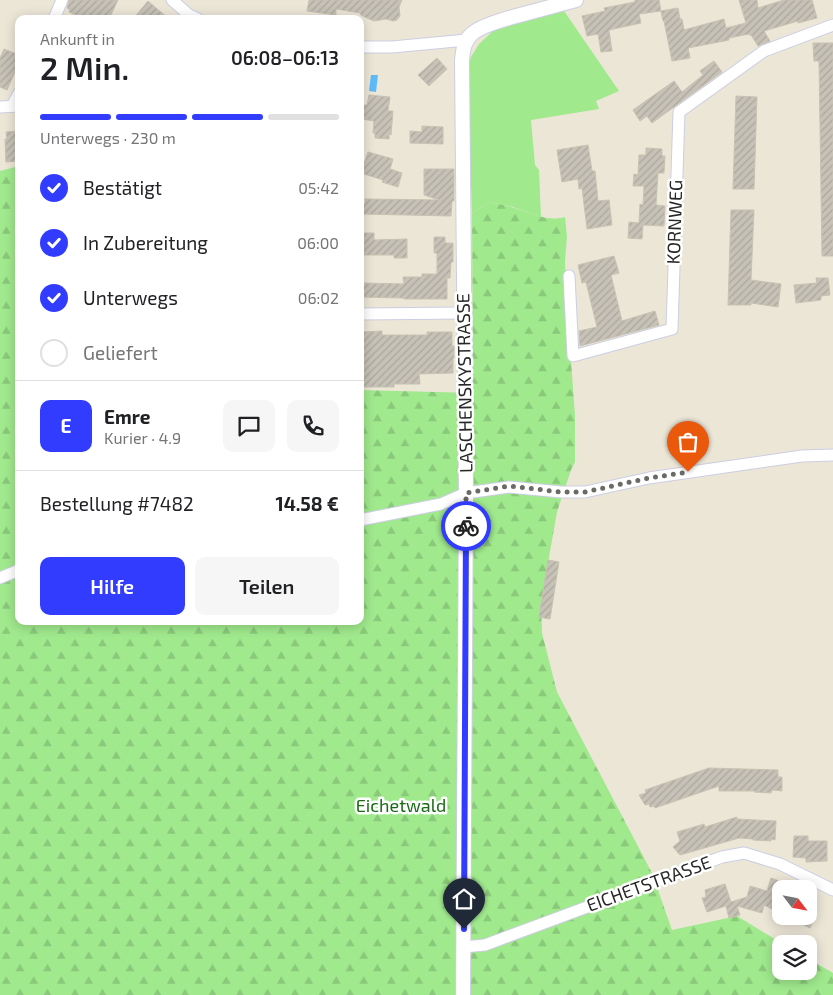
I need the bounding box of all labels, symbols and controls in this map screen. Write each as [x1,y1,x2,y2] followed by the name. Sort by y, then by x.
[40,29,115,48] text: Ankunft in
[231,46,339,69] text: 06:08–06:13
[40,48,129,86] text: 2 Min.
[40,128,176,147] text: Unterwegs · 230 m
[40,174,68,202] icon: check
[83,176,162,199] text: Bestätigt
[298,178,339,197] text: 05:42
[662,179,686,265] street label: KORNWEG
[40,229,68,257] icon: check
[83,231,208,254] text: In Zubereitung
[297,233,339,252] text: 06:00
[40,284,68,312] icon: check
[83,286,178,309] text: Unterwegs
[298,288,339,307] text: 06:02
[451,293,477,473] street label: LASCHENSKYSTRASSE
[83,341,158,364] text: Geliefert
[223,400,275,452] button: chat
[287,400,339,452] button: phone
[104,405,150,428] text: Emre
[61,414,71,437] text: E
[667,421,709,472] pin
[104,428,181,447] text: Kurier · 4.9
[674,428,702,456] icon: bag
[40,492,194,515] text: Bestellung #7482
[275,492,339,515] text: 14.58 €
[441,501,491,551] courier
[452,512,480,540] icon: bike
[40,557,185,615] button: Hilfe
[195,557,339,615] button: Teilen
[356,794,446,816] park label: Eichetwald
[583,850,714,916] street label: EICHETSTRASSE
[443,878,485,929] pin
[772,880,818,925] north arrow
[772,880,817,980] map controls
[450,885,478,913] icon: home
[772,935,817,980] button: layers

